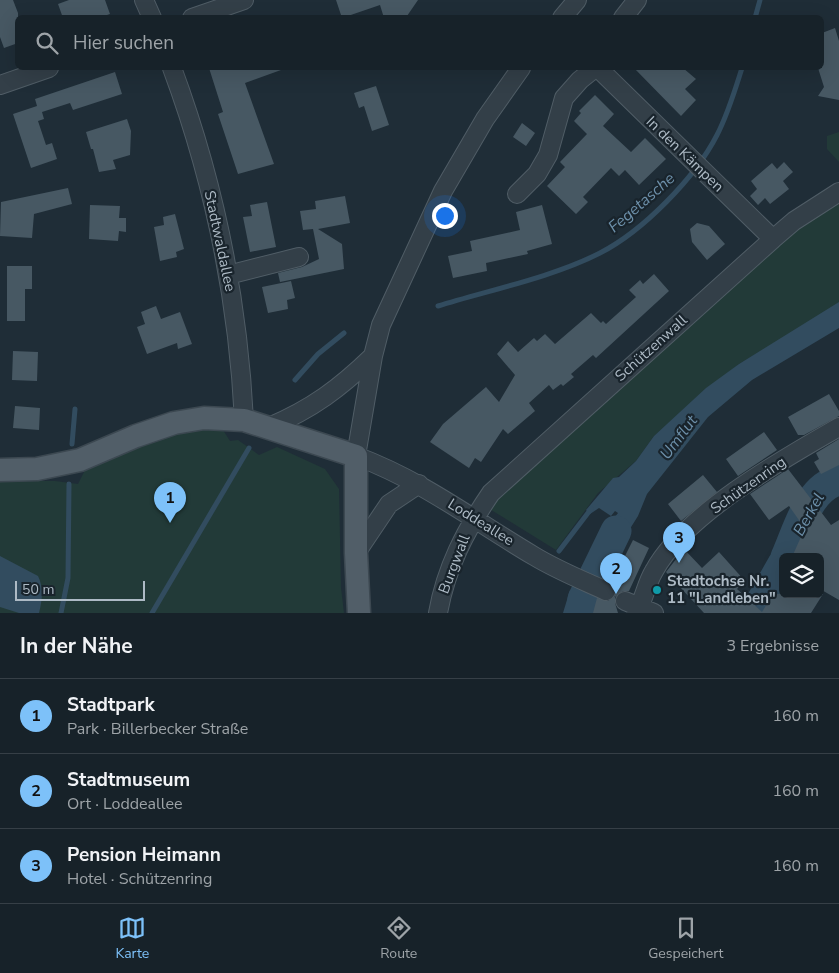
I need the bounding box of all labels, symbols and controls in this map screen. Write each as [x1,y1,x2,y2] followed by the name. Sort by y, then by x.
[15,15,824,70] search box
[33,29,61,57] icon: search
[73,30,174,56] text: Hier suchen
[642,112,728,196] street label: In den Kämpen
[604,167,680,238] water label: Fegetasche
[200,189,240,293] street label: Stadtwaldallee
[432,203,458,229] your location
[611,310,692,386] street label: Schützenwall
[655,411,703,464] water label: Umflut
[706,452,790,518] street label: Schützenring
[154,482,186,523] pin: 1
[788,489,830,540] water label: Berkel
[444,494,518,550] street label: Loddeallee
[663,522,695,563] pin: 3
[434,531,475,596] street label: Burgwall
[600,553,632,594] pin: 2
[779,553,824,598] map controls
[779,553,824,598] button: layers
[667,571,776,608] place label: Stadtochse Nr. 11 "Landleben"
[15,578,145,601] scale bar
[22,580,54,599] text: 50 m
[651,584,663,596] marker: Stadtochse Nr. 11 "Landleben"
[20,632,133,660] text: In der Nähe
[726,635,819,657] text: 3 Ergebnisse
[67,692,155,718] text: Stadtpark
[31,705,41,727] text: 1
[772,705,819,727] text: 160 m
[67,718,248,740] text: Park · Billerbecker Straße
[67,767,190,793] text: Stadtmuseum
[31,780,41,802] text: 2
[772,780,819,802] text: 160 m
[67,793,182,815] text: Ort · Loddeallee
[67,842,221,868] text: Pension Heimann
[31,855,41,877] text: 3
[772,855,819,877] text: 160 m
[67,868,212,890] text: Hotel · Schützenring
[115,914,149,963] tab: Karte
[380,914,417,963] tab: Route
[648,914,724,963] tab: Gespeichert

